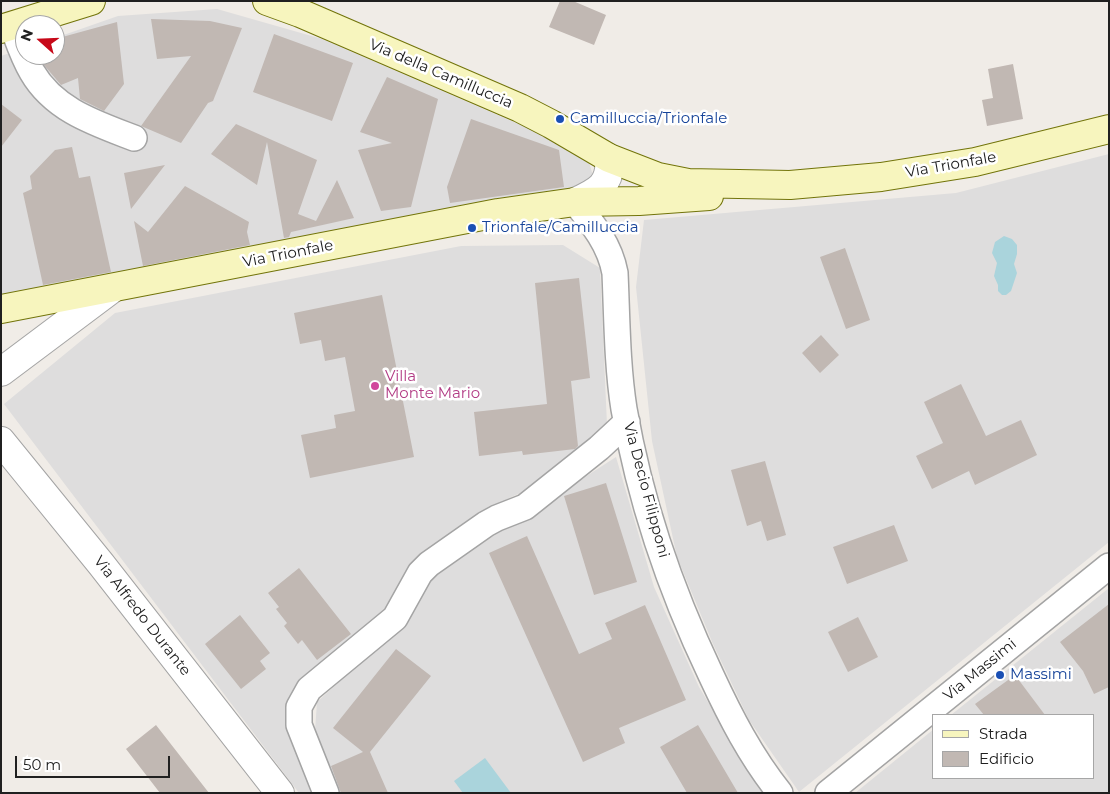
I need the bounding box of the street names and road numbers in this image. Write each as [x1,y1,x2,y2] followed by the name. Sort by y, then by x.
[367,36,515,112] street label: Via della Camilluccia
[904,148,998,182] street label: Via Trionfale
[241,236,335,272] street label: Via Trionfale
[619,420,673,560] street label: Via Decio Filipponi
[90,553,194,679] street label: Via Alfredo Durante
[940,635,1020,705] street label: Via Massimi

